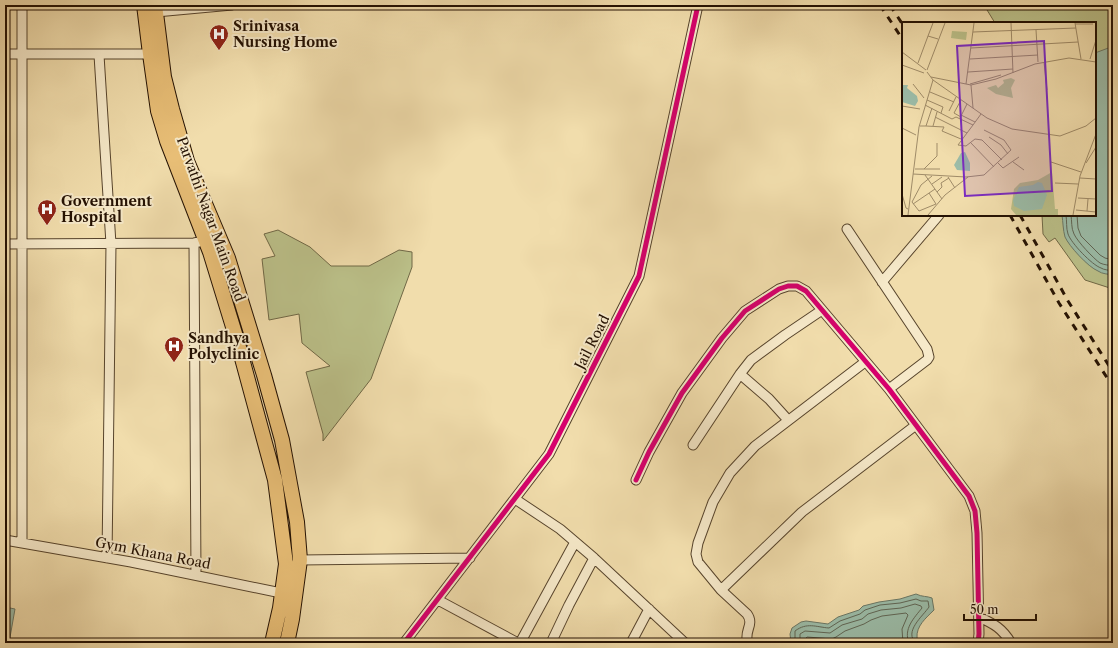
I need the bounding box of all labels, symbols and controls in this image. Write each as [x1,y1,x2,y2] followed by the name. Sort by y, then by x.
[233,17,337,51] place label: Srinivasa Nursing Home
[902,22,1096,216] inset map
[208,23,230,51] hospital icon: Srinivasa Nursing Home
[173,134,249,304] street label: Parvathi Nagar Main Road
[61,192,152,226] place label: Government Hospital
[36,198,58,226] hospital icon: Government Hospital
[570,311,614,374] street label: Jail Road
[188,329,260,363] place label: Sandhya Polyclinic
[163,335,185,363] hospital icon: Sandhya Polyclinic
[94,533,213,573] street label: Gym Khana Road
[964,596,1036,622] scale bar
[970,602,999,617] text: 50 m

